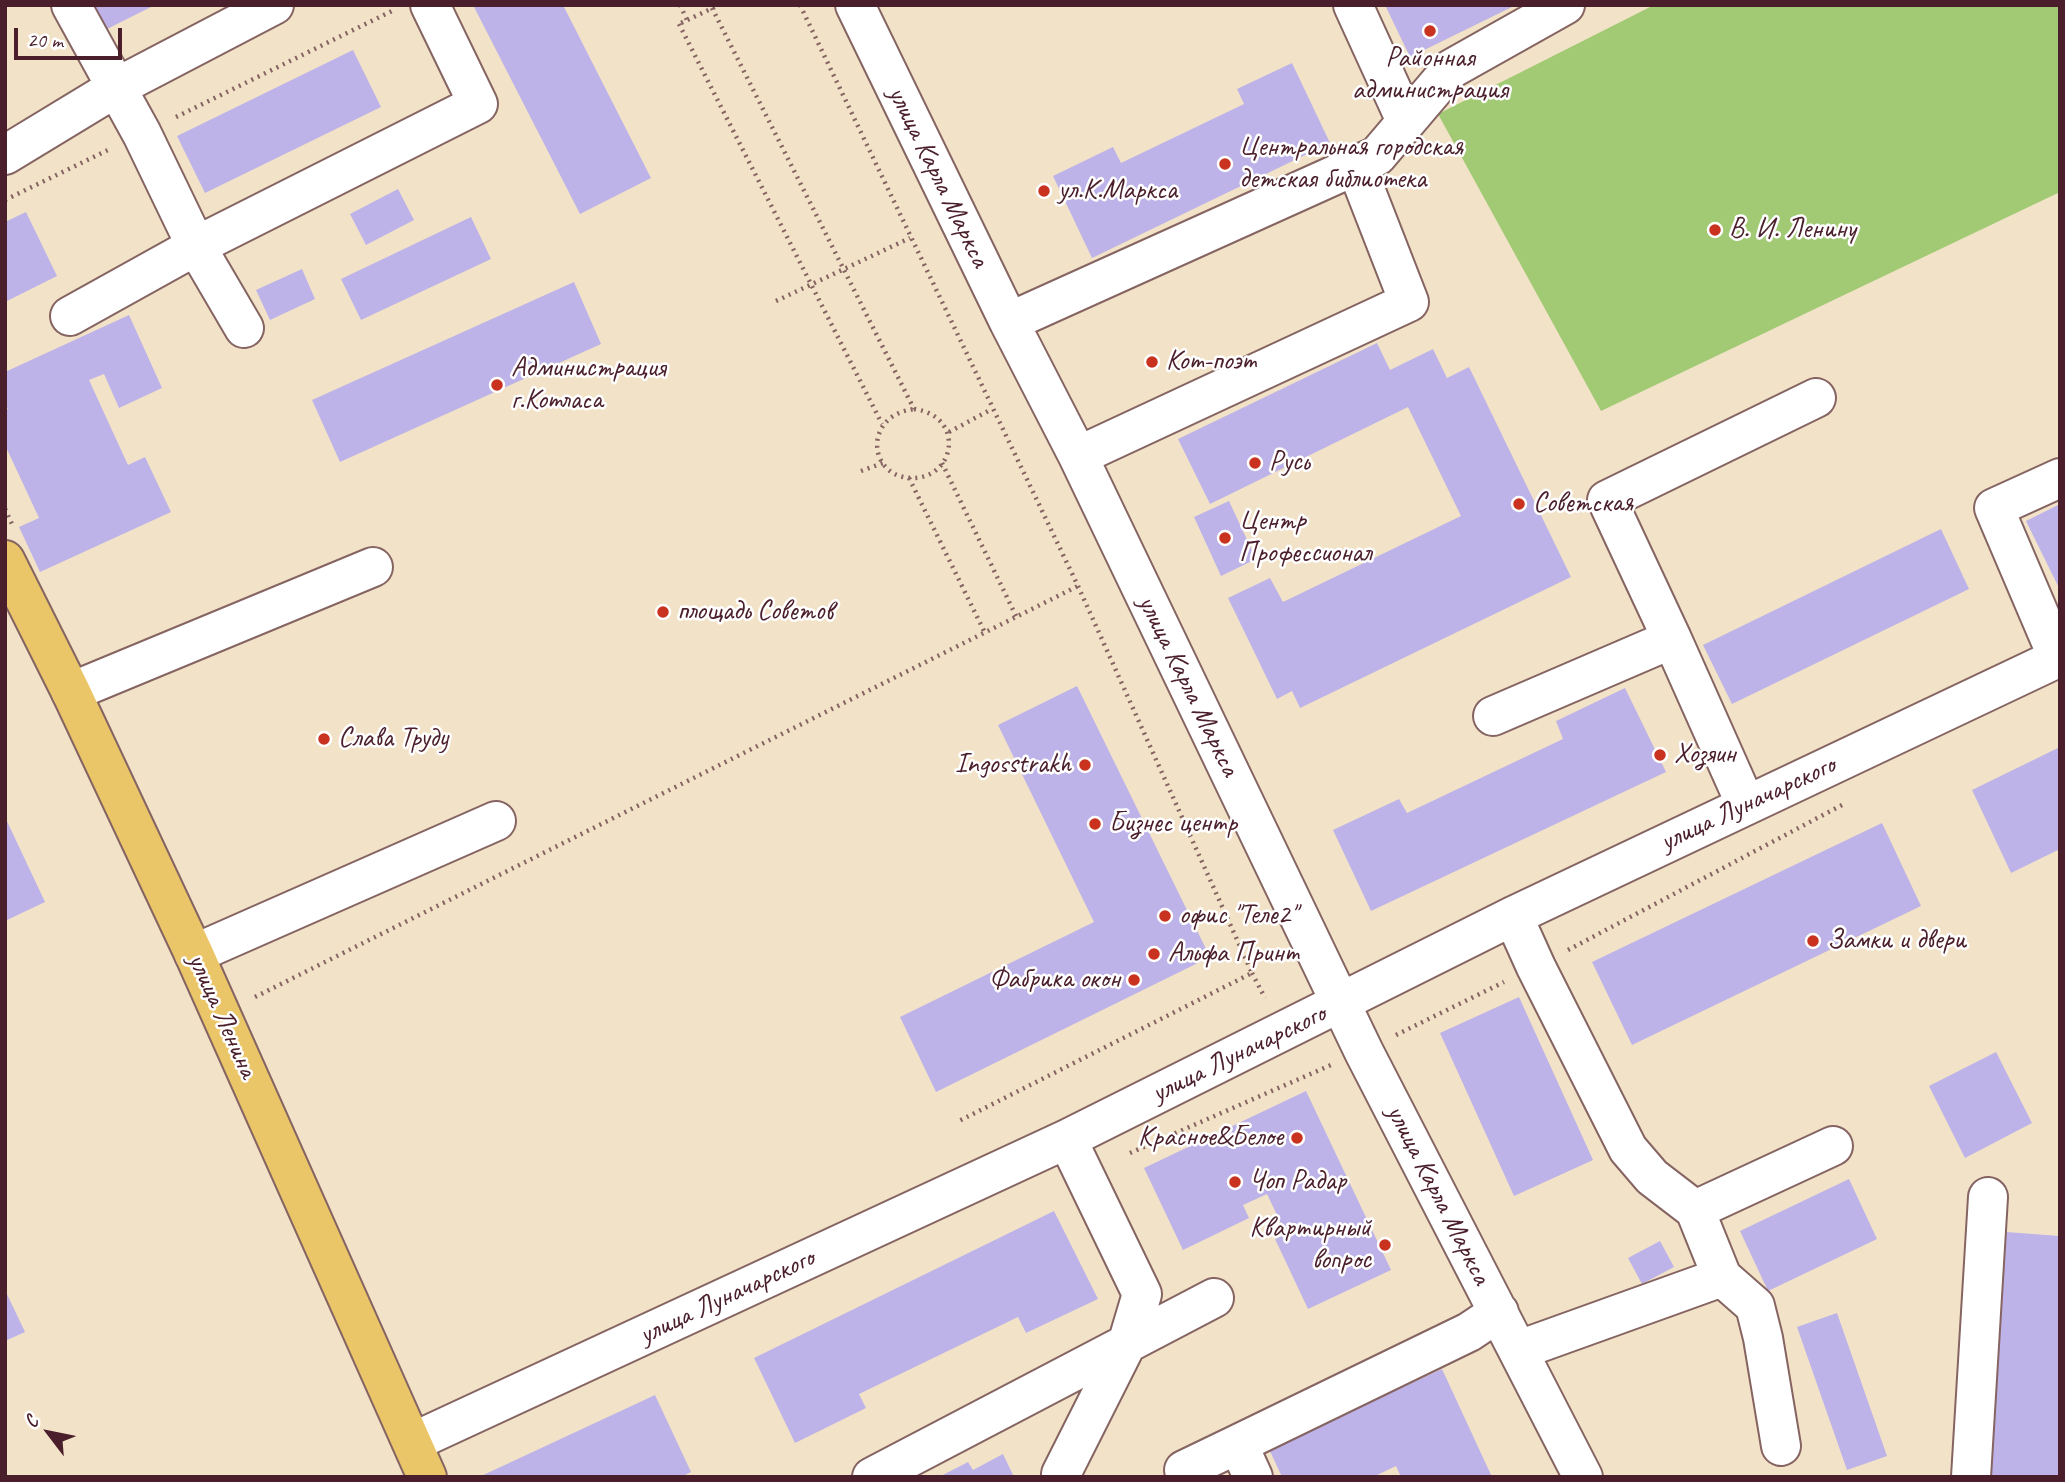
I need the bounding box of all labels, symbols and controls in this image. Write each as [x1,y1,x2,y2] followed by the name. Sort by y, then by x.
[18,14,126,58] scale bar
[1422,23,1438,39] marker: Районная администрация
[27,27,63,53] text: 20 m
[1352,42,1508,108] place label: Районная администрация
[880,81,996,273] street label: улица Карла Маркса
[1239,131,1463,197] place label: Центральная городская детская библиотека
[1217,156,1233,172] marker: Центральная городская детская библиотека
[1058,174,1177,208] place label: ул.К.Маркса
[1036,183,1052,199] marker: ул.К.Маркса
[1729,213,1856,247] place label: В. И. Ленину
[1707,222,1723,238] marker: В. И. Ленину
[1166,345,1255,379] place label: Кот-поэт
[511,352,665,418] place label: Администрация г.Котласа
[1144,354,1160,370] marker: Кот-поэт
[489,377,505,393] marker: Администрация г.Котласа
[1269,446,1309,480] place label: Русь
[1247,455,1263,471] marker: Русь
[1533,487,1633,521] place label: Советская
[1511,496,1527,512] marker: Советская
[1239,505,1371,571] place label: Центр Профессионал
[1217,530,1233,546] marker: Центр Профессионал
[1130,590,1246,782] street label: улица Карла Маркса
[677,595,833,629] place label: площадь Советов
[655,604,671,620] marker: площадь Советов
[338,722,448,756] place label: Слава Труду
[316,731,332,747] marker: Слава Труду
[1674,738,1736,772] place label: Хозяин
[1652,747,1668,763] marker: Хозяин
[955,748,1071,782] place label: Ingosstrakh
[1655,749,1841,859] street label: улица Луначарского
[1077,757,1093,773] marker: Ingosstrakh
[1109,807,1237,841] place label: Бизнес центр
[1087,816,1103,832] marker: Бизнес центр
[1179,899,1297,933] place label: офис "Теле2"
[1157,908,1173,924] marker: офис "Теле2"
[1827,924,1966,958] place label: Замки и двери
[1805,933,1821,949] marker: Замки и двери
[1168,937,1299,971] place label: Альфа Принт
[1146,946,1162,962] marker: Альфа Принт
[180,949,264,1083] street label: улица Ленина
[989,963,1120,997] place label: Фабрика окон
[1126,972,1142,988] marker: Фабрика окон
[1147,997,1331,1111] street label: улица Луначарского
[1378,1100,1498,1290] street label: улица Карла Маркса
[1138,1121,1283,1155] place label: Красное&Белое
[1289,1130,1305,1146] marker: Красное&Белое
[1249,1165,1346,1199] place label: Чоп Радар
[1227,1174,1243,1190] marker: Чоп Радар
[1249,1212,1371,1278] place label: Квартирный вопрос
[1377,1237,1393,1253] marker: Квартирный вопрос
[634,1242,820,1352] street label: улица Луначарского
[14,1398,84,1468] north arrow
[19,1412,44,1432] text: С

